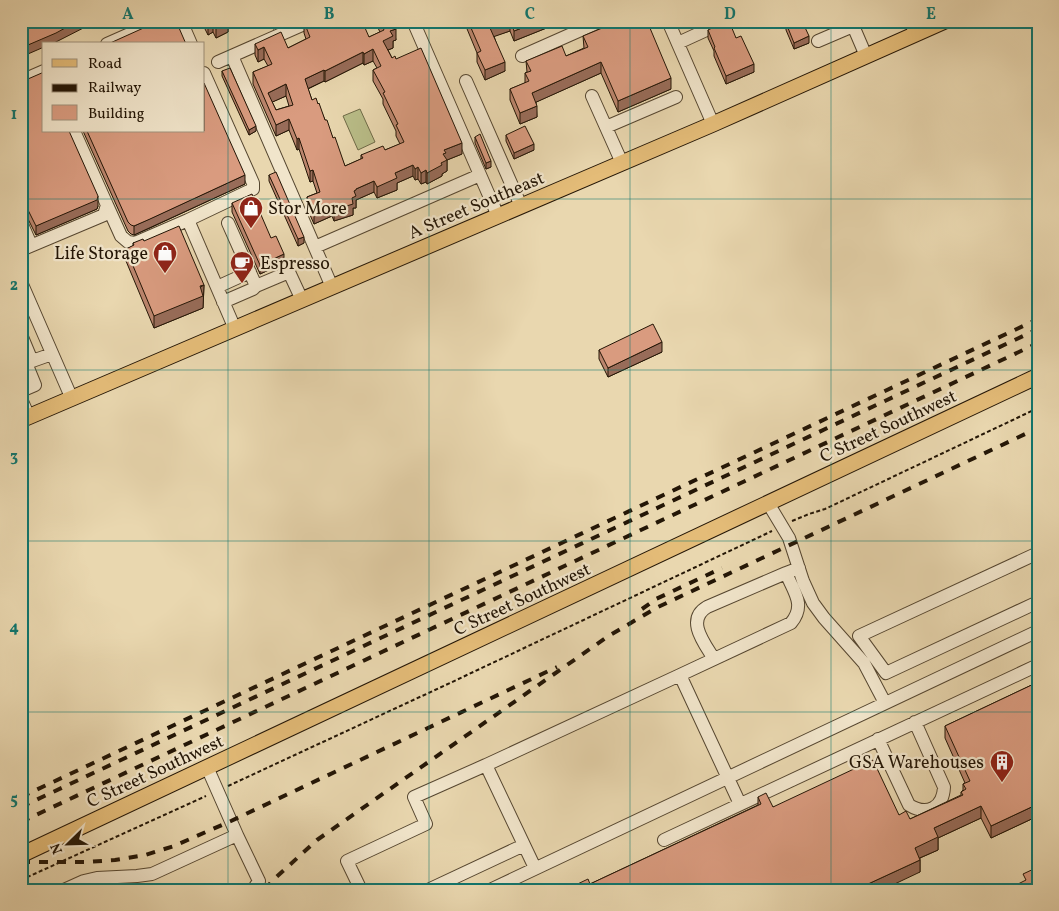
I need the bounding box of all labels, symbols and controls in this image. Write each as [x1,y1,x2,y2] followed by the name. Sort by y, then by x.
[122,4,134,26] text: A
[324,4,335,26] text: B
[525,4,535,26] text: C
[724,4,736,26] text: D
[926,4,936,26] text: E
[42,42,205,132] legend
[88,54,122,75] text: Road
[88,78,141,99] text: Railway
[11,104,17,126] text: 1
[88,104,145,125] text: Building
[405,166,548,246] street label: A Street Southeast
[238,195,264,229] shop icon: Stor More
[268,197,347,222] place label: Stor More
[152,240,178,274] shop icon: Life Storage
[54,242,148,267] place label: Life Storage
[229,250,255,284] cafe icon: Espresso
[260,252,330,277] place label: Espresso
[10,275,18,297] text: 2
[816,385,961,470] street label: C Street Southwest
[10,446,18,468] text: 3
[450,558,595,643] street label: C Street Southwest
[9,617,19,639] text: 4
[83,730,228,815] street label: C Street Southwest
[989,749,1015,783] building icon: GSA Warehouses
[849,751,984,776] place label: GSA Warehouses
[10,789,18,811] text: 5
[42,818,92,868] north arrow
[47,840,68,857] text: N

